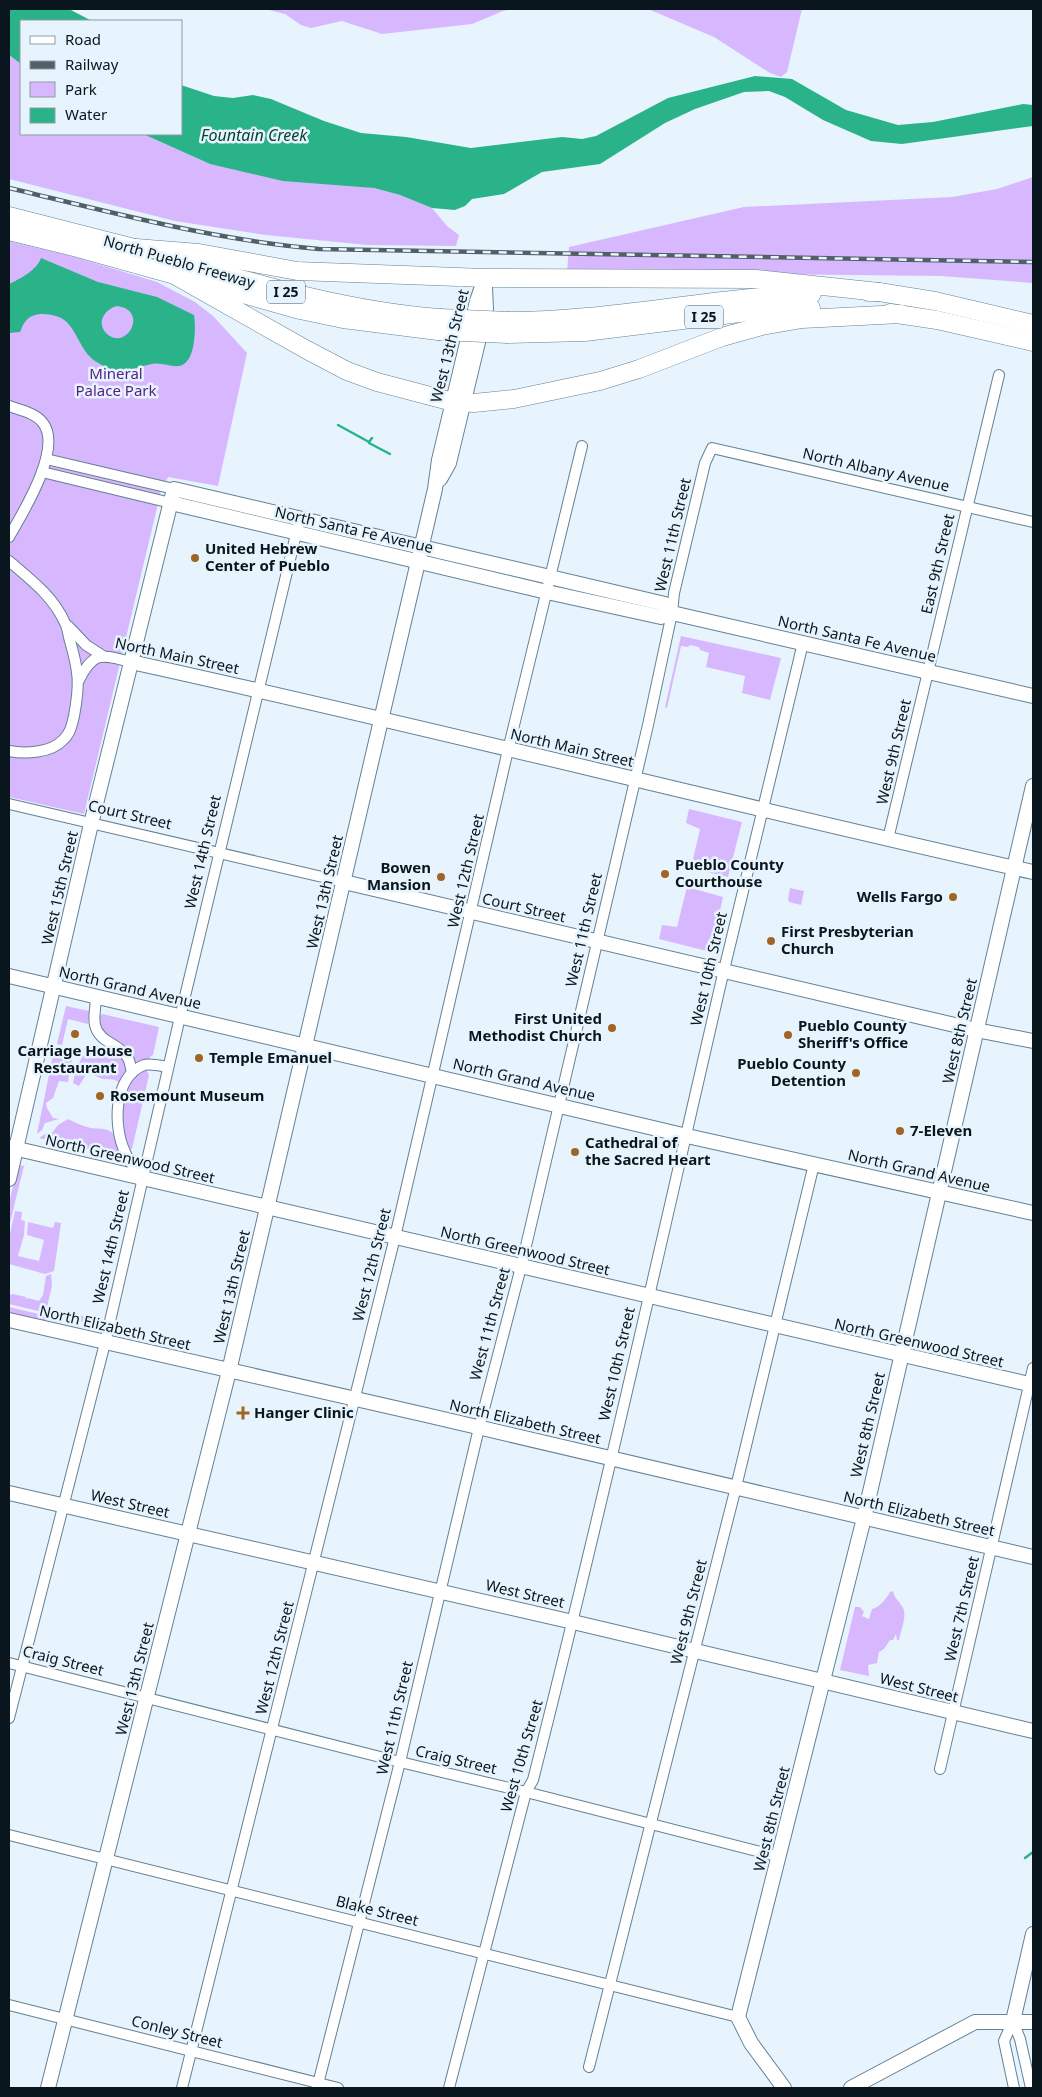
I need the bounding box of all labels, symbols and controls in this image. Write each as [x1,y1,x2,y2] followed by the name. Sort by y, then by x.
[20,20,182,135] legend
[65,29,101,49] text: Road
[65,54,119,74] text: Railway
[65,79,97,99] text: Park
[65,104,107,124] text: Water
[201,124,308,146] water label: Fountain Creek
[101,230,257,292] street label: North Pueblo Freeway
[267,280,305,304] road number: I 25
[425,286,473,405] street label: West 13th Street
[685,306,723,328] road number: I 25
[75,363,157,400] park label: Mineral Palace Park
[801,442,951,496] street label: North Albany Avenue
[649,475,695,594] street label: West 11th Street
[273,501,435,557] street label: North Santa Fe Avenue
[916,511,958,616] street label: East 9th Street
[205,538,330,575] place label: United Hebrew Center of Pueblo
[189,552,201,564] marker: United Hebrew Center of Pueblo
[776,610,938,666] street label: North Santa Fe Avenue
[113,632,242,678] street label: North Main Street
[871,697,915,806] street label: West 9th Street
[508,723,637,771] street label: North Main Street
[179,792,225,911] street label: West 14th Street
[86,795,175,833] street label: Court Street
[442,811,488,930] street label: West 12th Street
[36,828,82,947] street label: West 15th Street
[301,832,347,951] street label: West 13th Street
[675,854,784,891] place label: Pueblo County Courthouse
[367,857,431,894] place label: Bowen Mansion
[659,868,671,880] marker: Pueblo County Courthouse
[560,870,606,989] street label: West 11th Street
[435,871,447,883] marker: Bowen Mansion
[857,886,943,906] place label: Wells Fargo
[480,888,569,926] street label: Court Street
[947,891,959,903] marker: Wells Fargo
[685,909,731,1028] street label: West 10th Street
[781,921,914,958] place label: First Presbyterian Church
[765,935,777,947] marker: First Presbyterian Church
[57,961,203,1013] street label: North Grand Avenue
[937,976,981,1085] street label: West 8th Street
[468,1008,602,1045] place label: First United Methodist Church
[798,1015,908,1052] place label: Pueblo County Sheriff's Office
[606,1022,618,1034] marker: First United Methodist Church
[69,1028,81,1040] marker: Carriage House Restaurant
[782,1029,794,1041] marker: Pueblo County Sheriff's Office
[18,1040,132,1077] place label: Carriage House Restaurant
[209,1047,332,1067] place label: Temple Emanuel
[193,1052,205,1064] marker: Temple Emanuel
[451,1053,597,1105] street label: North Grand Avenue
[737,1053,846,1090] place label: Pueblo County Detention
[850,1067,862,1079] marker: Pueblo County Detention
[110,1085,264,1105] place label: Rosemount Museum
[94,1090,106,1102] marker: Rosemount Museum
[910,1120,972,1140] place label: 7-Eleven
[894,1125,906,1137] marker: 7-Eleven
[44,1129,217,1187] street label: North Greenwood Street
[585,1132,711,1169] place label: Cathedral of the Sacred Heart
[846,1144,992,1196] street label: North Grand Avenue
[569,1146,581,1158] marker: Cathedral of the Sacred Heart
[87,1187,133,1306] street label: West 14th Street
[347,1205,395,1324] street label: West 12th Street
[439,1221,612,1279] street label: North Greenwood Street
[208,1227,254,1346] street label: West 13th Street
[464,1264,514,1382] street label: West 11th Street
[37,1300,194,1354] street label: North Elizabeth Street
[593,1304,639,1423] street label: West 10th Street
[833,1313,1006,1371] street label: North Greenwood Street
[845,1370,889,1479] street label: West 8th Street
[447,1394,604,1448] street label: North Elizabeth Street
[254,1402,354,1422] place label: Hanger Clinic
[236,1406,250,1420] marker: Hanger Clinic
[89,1484,172,1522] street label: West Street
[841,1486,998,1540] street label: North Elizabeth Street
[939,1554,983,1663] street label: West 7th Street
[665,1557,711,1666] street label: West 9th Street
[484,1574,567,1612] street label: West Street
[250,1598,298,1717] street label: West 12th Street
[110,1619,158,1738] street label: West 13th Street
[21,1640,106,1680] street label: Craig Street
[371,1658,417,1777] street label: West 11th Street
[878,1668,961,1707] street label: West Street
[495,1697,547,1814] street label: West 10th Street
[414,1740,499,1778] street label: Craig Street
[748,1764,794,1873] street label: West 8th Street
[334,1890,421,1930] street label: Blake Street
[130,2010,225,2052] street label: Conley Street

